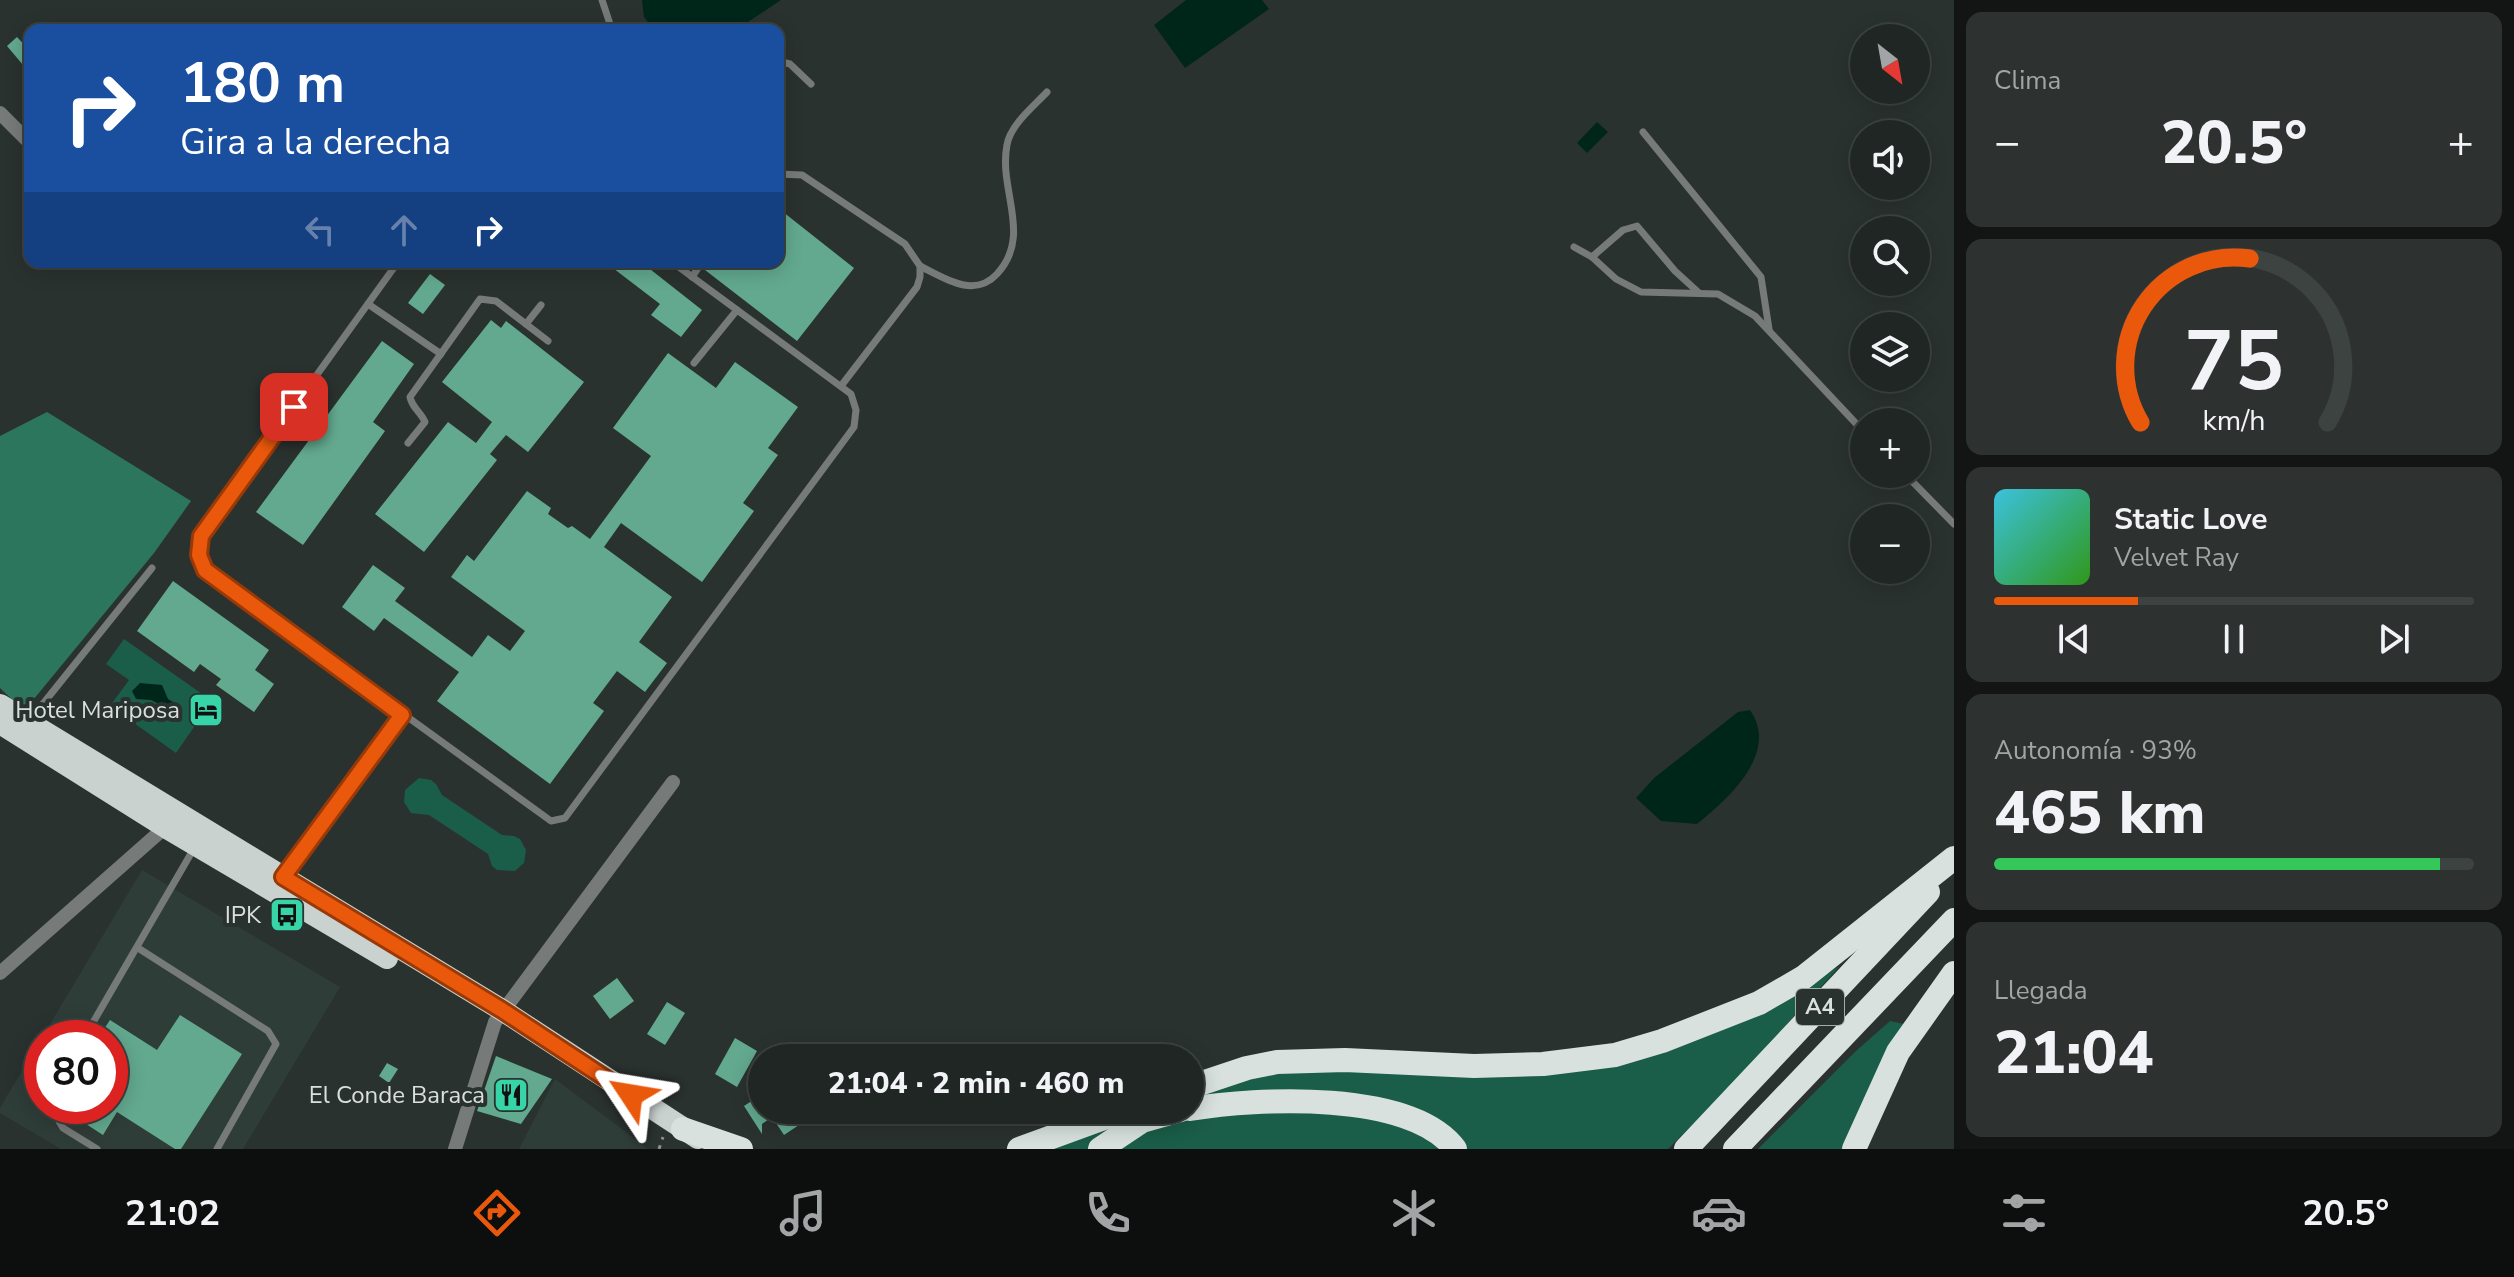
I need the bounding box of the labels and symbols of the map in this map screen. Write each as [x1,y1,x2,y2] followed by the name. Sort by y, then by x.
[1850,24,1930,104] north arrow
[260,373,328,441] pin
[187,691,225,729] hotel icon: Hotel Mariposa
[15,694,180,726] place label: Hotel Mariposa
[268,896,306,934] bus stop icon: IPK
[225,899,262,931] place label: IPK
[1796,989,1844,1025] road number: A4
[24,1020,128,1124] speed limit sign: 80
[589,1053,673,1137] position arrow
[492,1076,530,1114] restaurant icon: El Conde Baraca
[309,1079,485,1111] place label: El Conde Baraca

